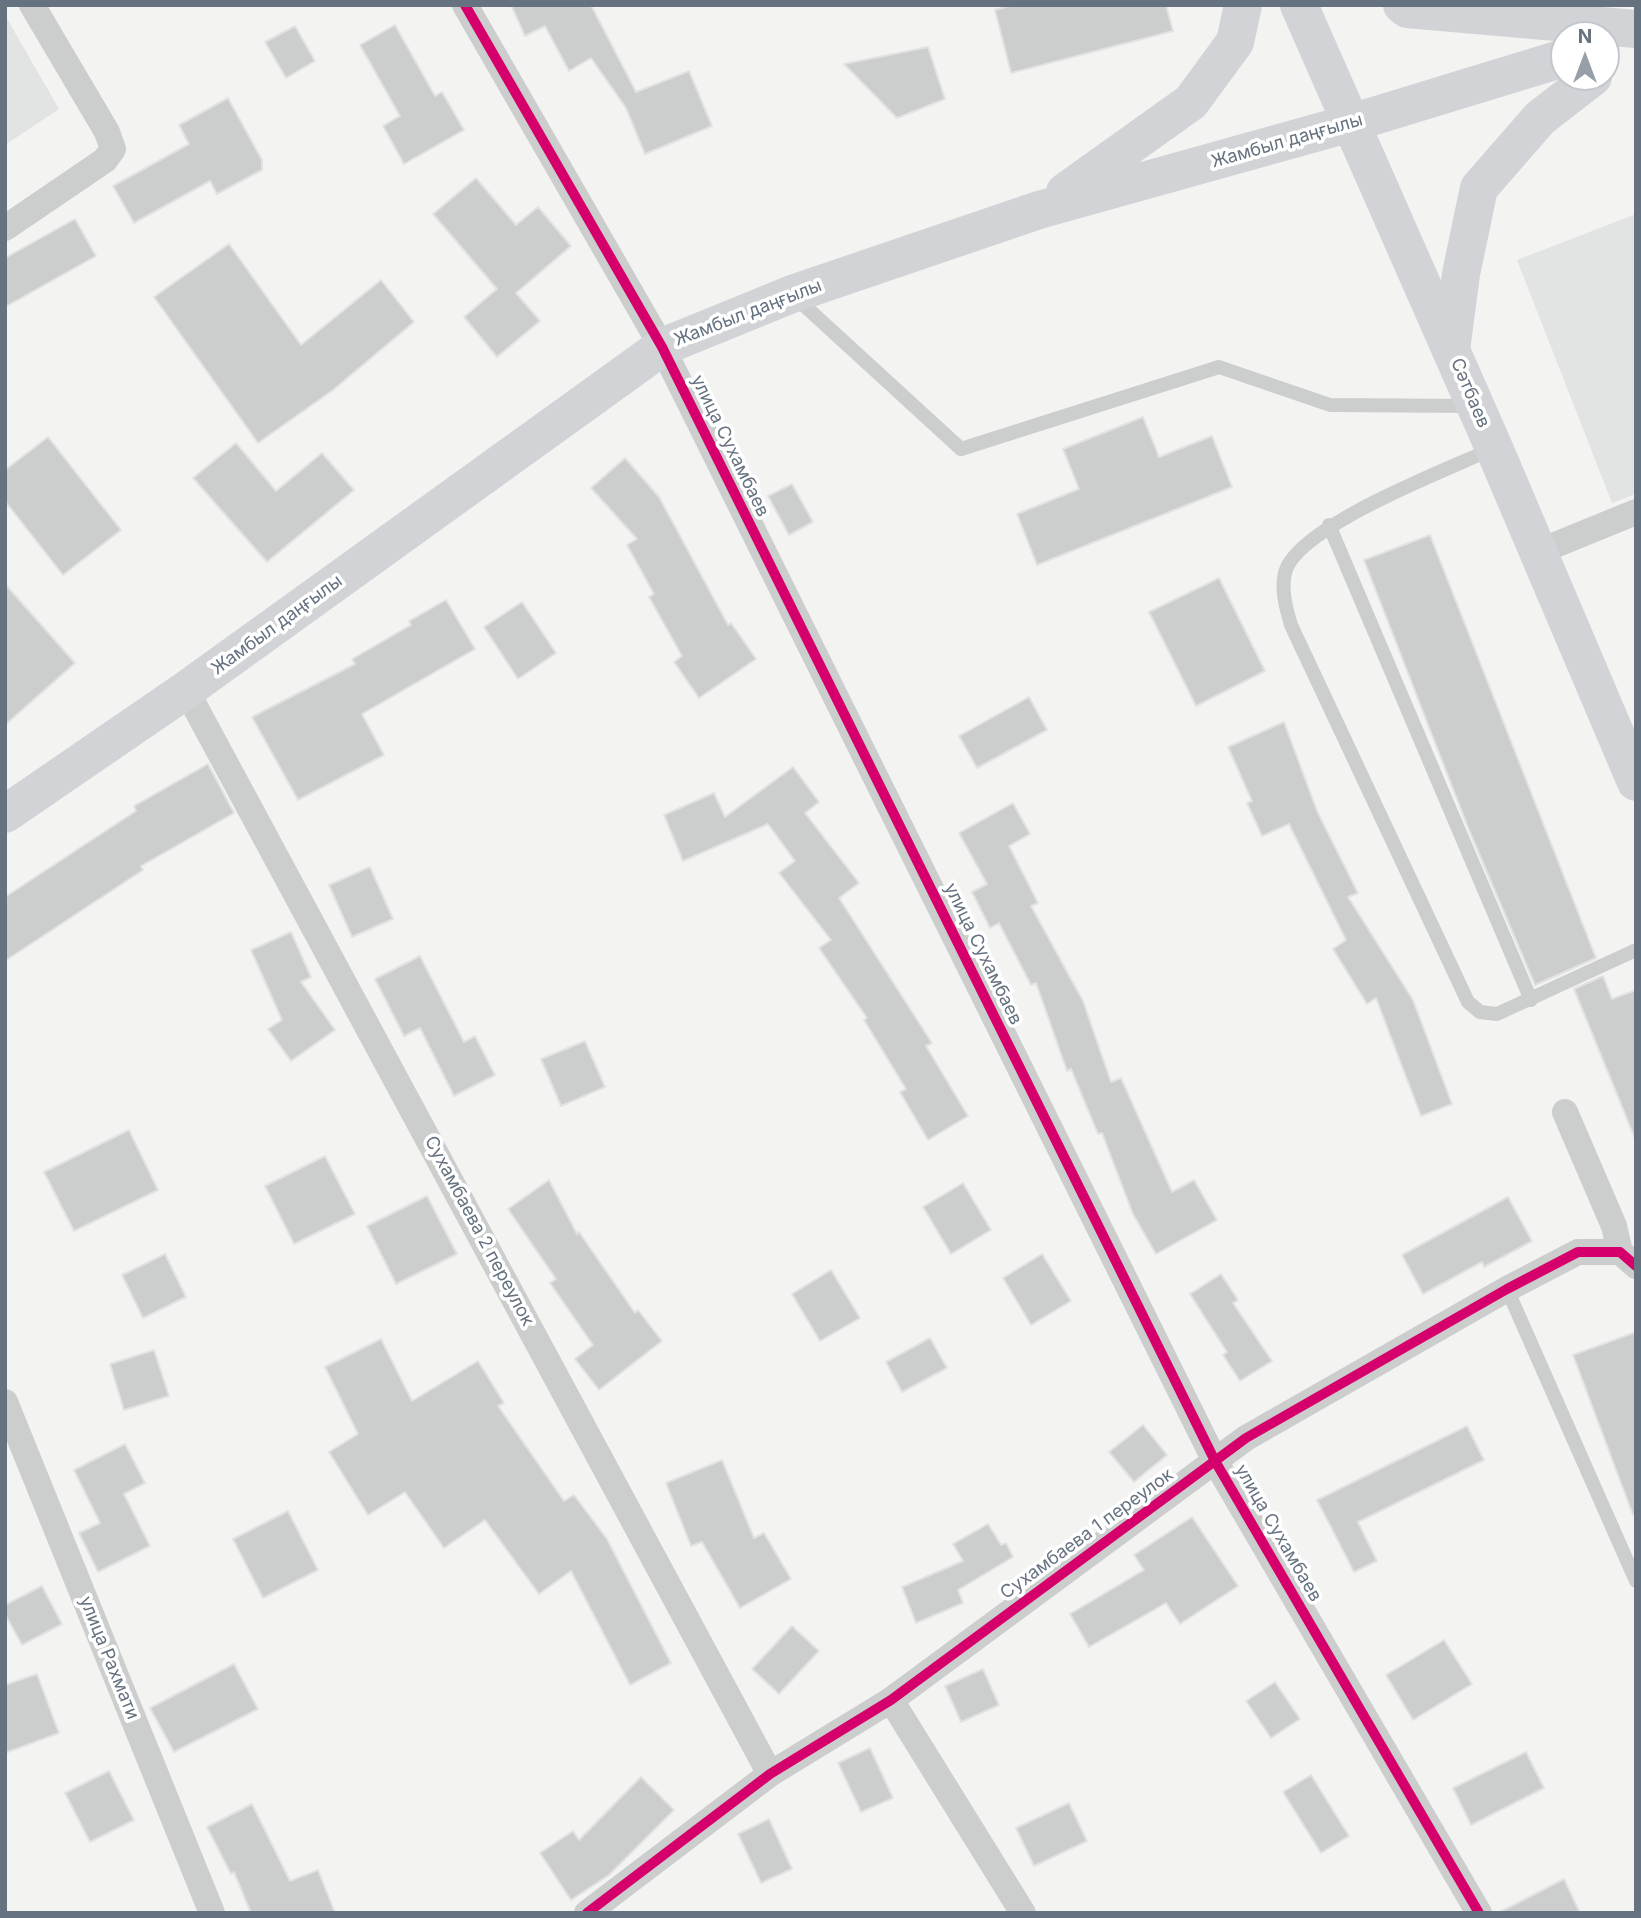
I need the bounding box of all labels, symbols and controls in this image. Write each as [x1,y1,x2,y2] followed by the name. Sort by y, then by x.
[1550,21,1620,91] north arrow
[1578,25,1592,48] text: N
[1209,109,1365,173] street label: Жамбыл даңғылы
[671,275,825,351] street label: Жамбыл даңғылы
[1446,355,1494,431] street label: Сәтбаев
[686,372,774,520] street label: улица Сухамбаев
[207,570,347,680] street label: Жамбыл даңғылы
[939,880,1027,1028] street label: улица Сухамбаев
[420,1132,538,1330] street label: Сухамбаева 2 переулок
[1230,1461,1326,1605] street label: улица Сухамбаев
[996,1464,1178,1604] street label: Сухамбаева 1 переулок
[74,1593,144,1723] street label: улица Рахмати

